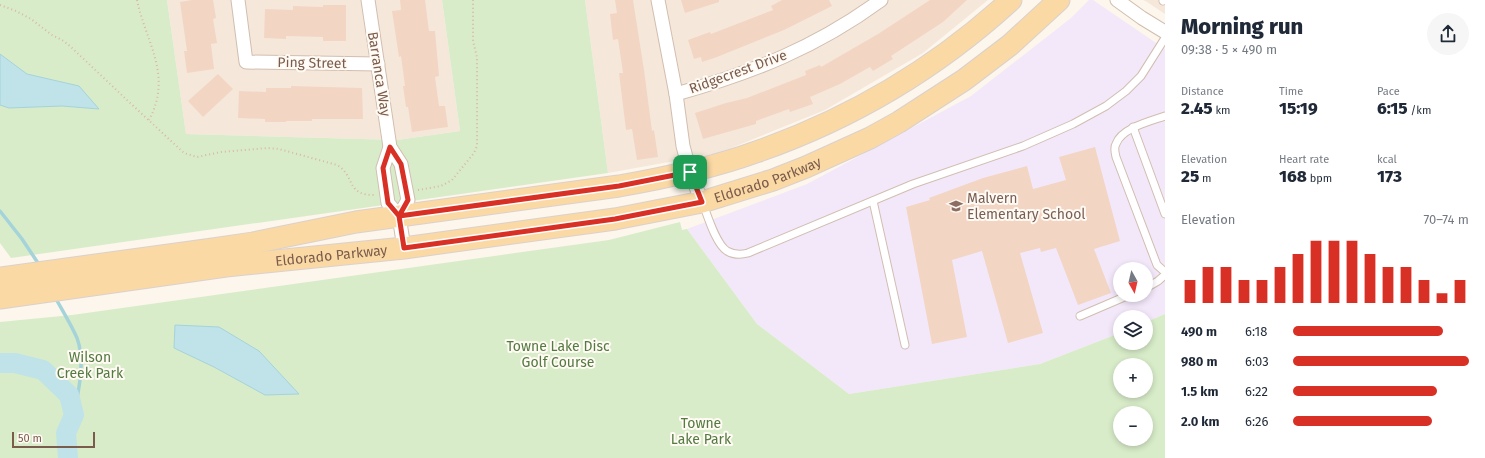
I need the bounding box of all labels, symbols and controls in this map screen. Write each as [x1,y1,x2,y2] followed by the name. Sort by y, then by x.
[1181,13,1303,40] text: Morning run
[1427,13,1469,55] button: share
[364,30,394,118] street label: Barranca Way
[1181,42,1277,57] text: 09:38 · 5 × 490 m
[687,46,789,98] street label: Ridgecrest Drive
[277,54,348,72] street label: Ping Street
[1181,85,1224,98] text: Distance
[1279,85,1303,98] text: Time
[1377,85,1400,98] text: Pace
[1181,98,1213,119] text: 2.45
[1279,98,1318,119] text: 15:19
[1377,98,1408,119] text: 6:15
[1213,104,1231,117] text: km
[1408,104,1431,117] text: /km
[712,153,824,206] street label: Eldorado Parkway
[1181,153,1227,166] text: Elevation
[1279,153,1329,166] text: Heart rate
[1377,153,1397,166] text: kcal
[673,155,707,189] pin
[679,161,701,183] icon: arrive
[1181,166,1199,187] text: 25
[1279,166,1307,187] text: 168
[1377,166,1402,187] text: 173
[1199,172,1212,185] text: m
[1307,172,1332,185] text: bpm
[967,190,1085,223] place label: Malvern Elementary School
[948,198,964,214] school or university icon: Malvern Elementary School
[1181,212,1235,227] text: Elevation
[1423,212,1469,227] text: 70–74 m
[274,241,388,269] street label: Eldorado Parkway
[1113,262,1153,302] north arrow
[1113,262,1153,446] map controls
[1113,310,1153,350] button: layers
[1181,324,1217,339] text: 490 m
[1245,324,1267,339] text: 6:18
[506,338,610,371] park label: Towne Lake Disc Golf Course
[57,349,124,382] park label: Wilson Creek Park
[1181,354,1218,369] text: 980 m
[1245,354,1269,369] text: 6:03
[1113,358,1153,398] button: +
[1181,384,1219,399] text: 1.5 km
[1245,384,1268,399] text: 6:22
[1113,406,1153,446] button: −
[1181,414,1220,429] text: 2.0 km
[1245,414,1268,429] text: 6:26
[671,415,732,448] park label: Towne Lake Park
[12,430,95,449] scale bar
[18,432,42,445] text: 50 m

